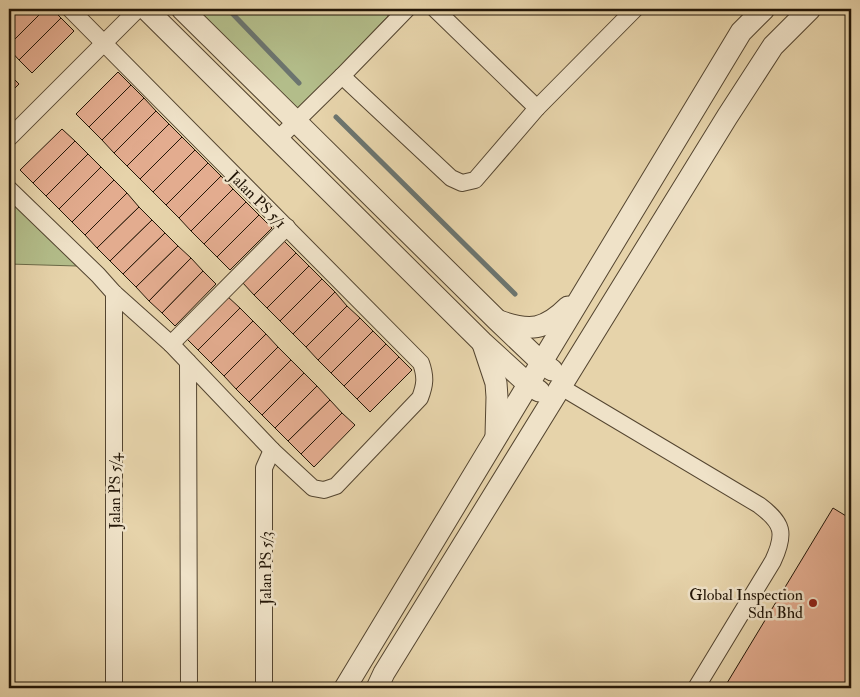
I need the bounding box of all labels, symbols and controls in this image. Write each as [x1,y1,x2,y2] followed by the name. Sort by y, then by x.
[223,166,290,233] street label: Jalan PS 5/1
[105,452,126,530] street label: Jalan PS 5/4
[256,531,277,606] street label: Jalan PS 5/3
[689,585,803,623] place label: Global Inspection Sdn Bhd
[807,597,819,609] marker: Global Inspection Sdn Bhd

